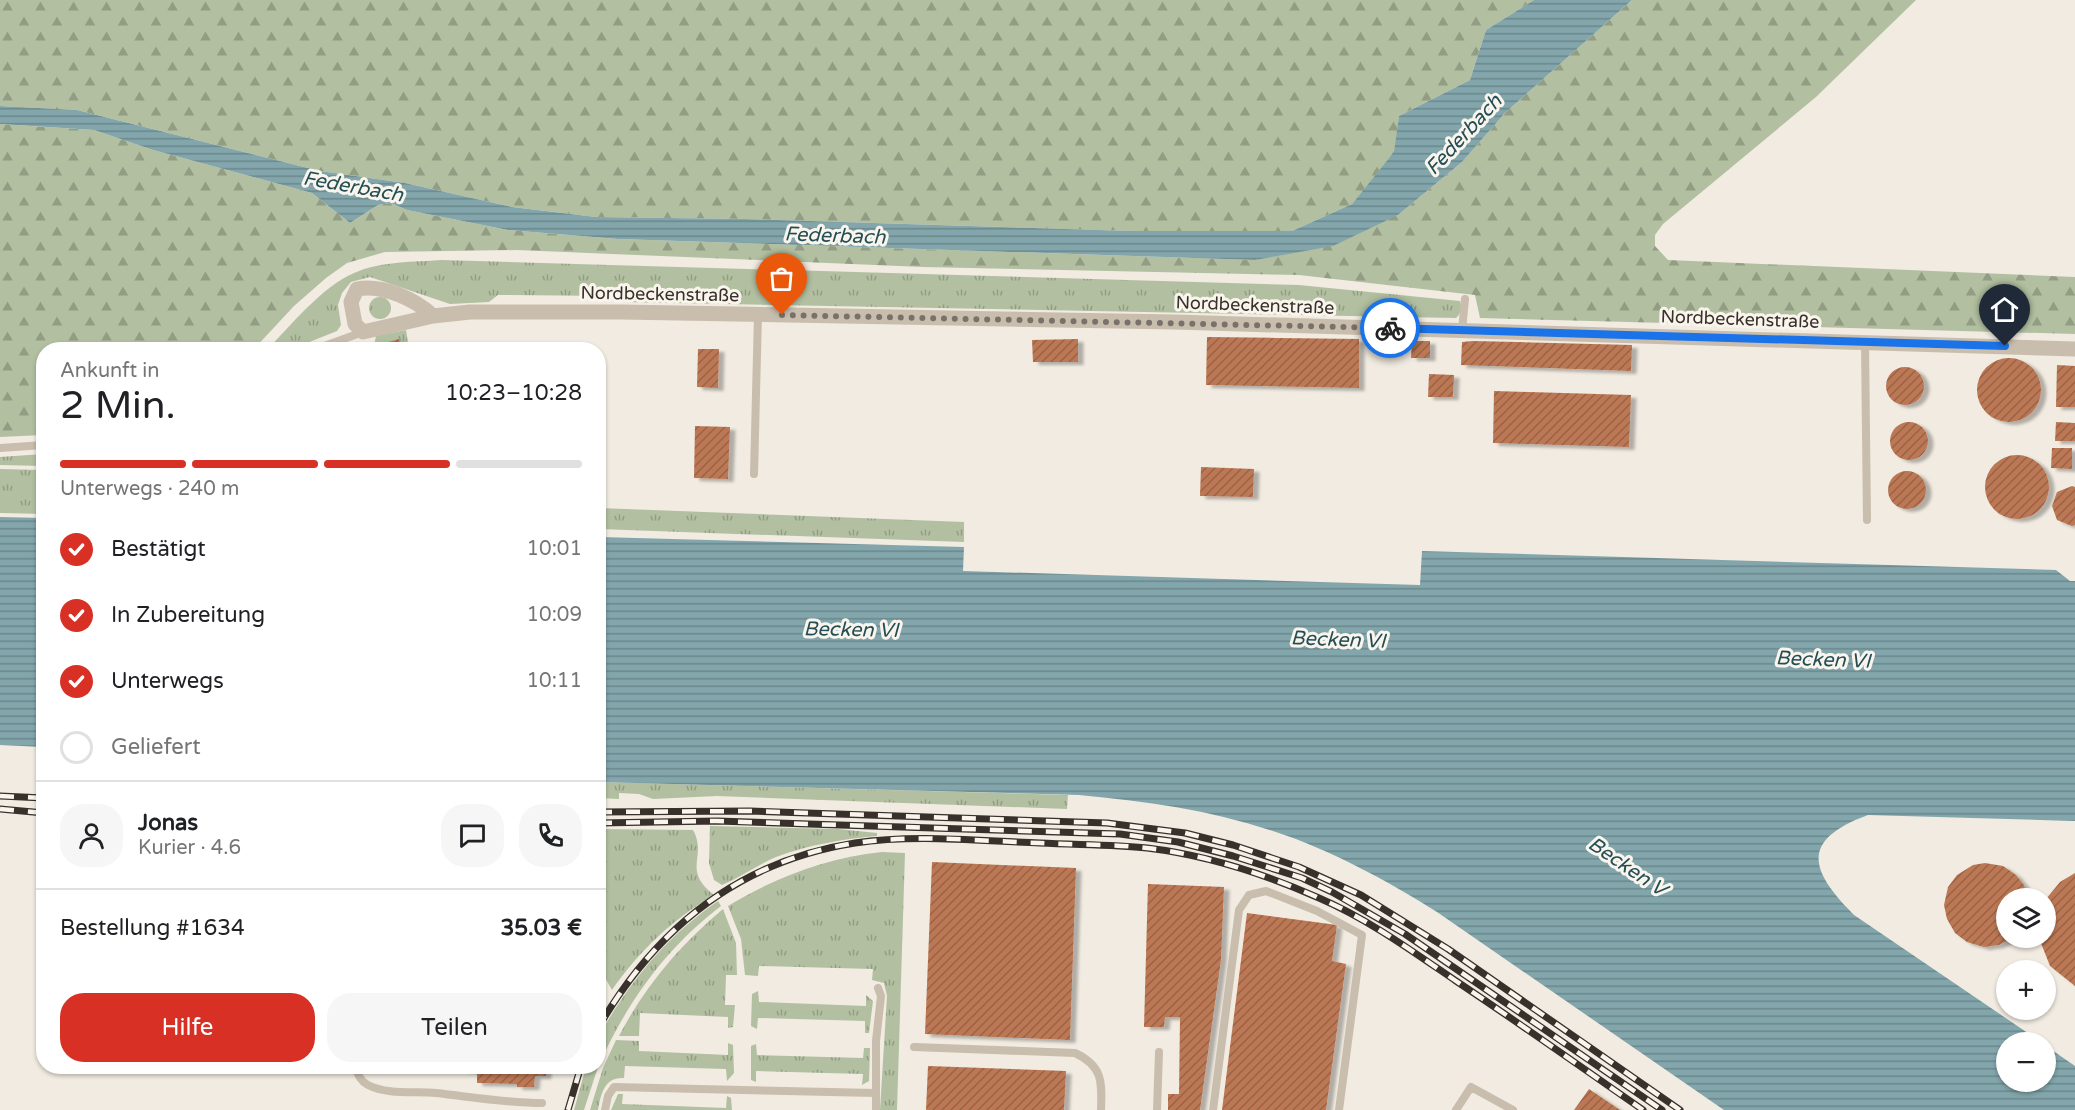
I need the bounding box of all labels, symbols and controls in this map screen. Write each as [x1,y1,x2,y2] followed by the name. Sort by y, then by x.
[1421,89,1508,180] water label: Federbach
[301,166,406,208] water label: Federbach
[784,222,887,250] water label: Federbach
[756,253,807,315] pin
[765,262,798,295] icon: bag
[580,282,740,306] street label: Nordbeckenstraße
[1979,284,2030,346] pin
[1175,291,1335,319] street label: Nordbeckenstraße
[1988,293,2021,326] icon: home
[1360,298,1420,358] courier
[1660,305,1820,333] street label: Nordbeckenstraße
[1374,312,1407,345] icon: bike
[60,359,159,383] text: Ankunft in
[445,380,582,406] text: 10:23–10:28
[60,382,176,429] text: 2 Min.
[60,477,239,501] text: Unterwegs · 240 m
[60,533,93,566] icon: check
[111,536,206,562] text: Bestätigt
[527,537,582,561] text: 10:01
[60,599,93,632] icon: check
[111,602,265,628] text: In Zubereitung
[527,603,582,627] text: 10:09
[803,617,901,643] water label: Becken VI
[1290,626,1388,654] water label: Becken VI
[1775,646,1873,674] water label: Becken VI
[60,665,93,698] icon: check
[111,668,224,694] text: Unterwegs
[527,669,582,693] text: 10:11
[111,734,201,760] text: Geliefert
[60,804,123,867] button: person
[441,804,504,867] button: chat
[519,804,582,867] button: phone
[138,810,198,836] text: Jonas
[1583,832,1673,904] water label: Becken V
[138,836,241,860] text: Kurier · 4.6
[1996,888,2056,1092] map controls
[1996,888,2056,948] button: layers
[60,915,245,941] text: Bestellung #1634
[501,915,582,941] text: 35.03 €
[1996,960,2056,1020] button: +
[60,993,315,1062] button: Hilfe
[327,993,582,1062] button: Teilen
[1996,1032,2056,1092] button: −

